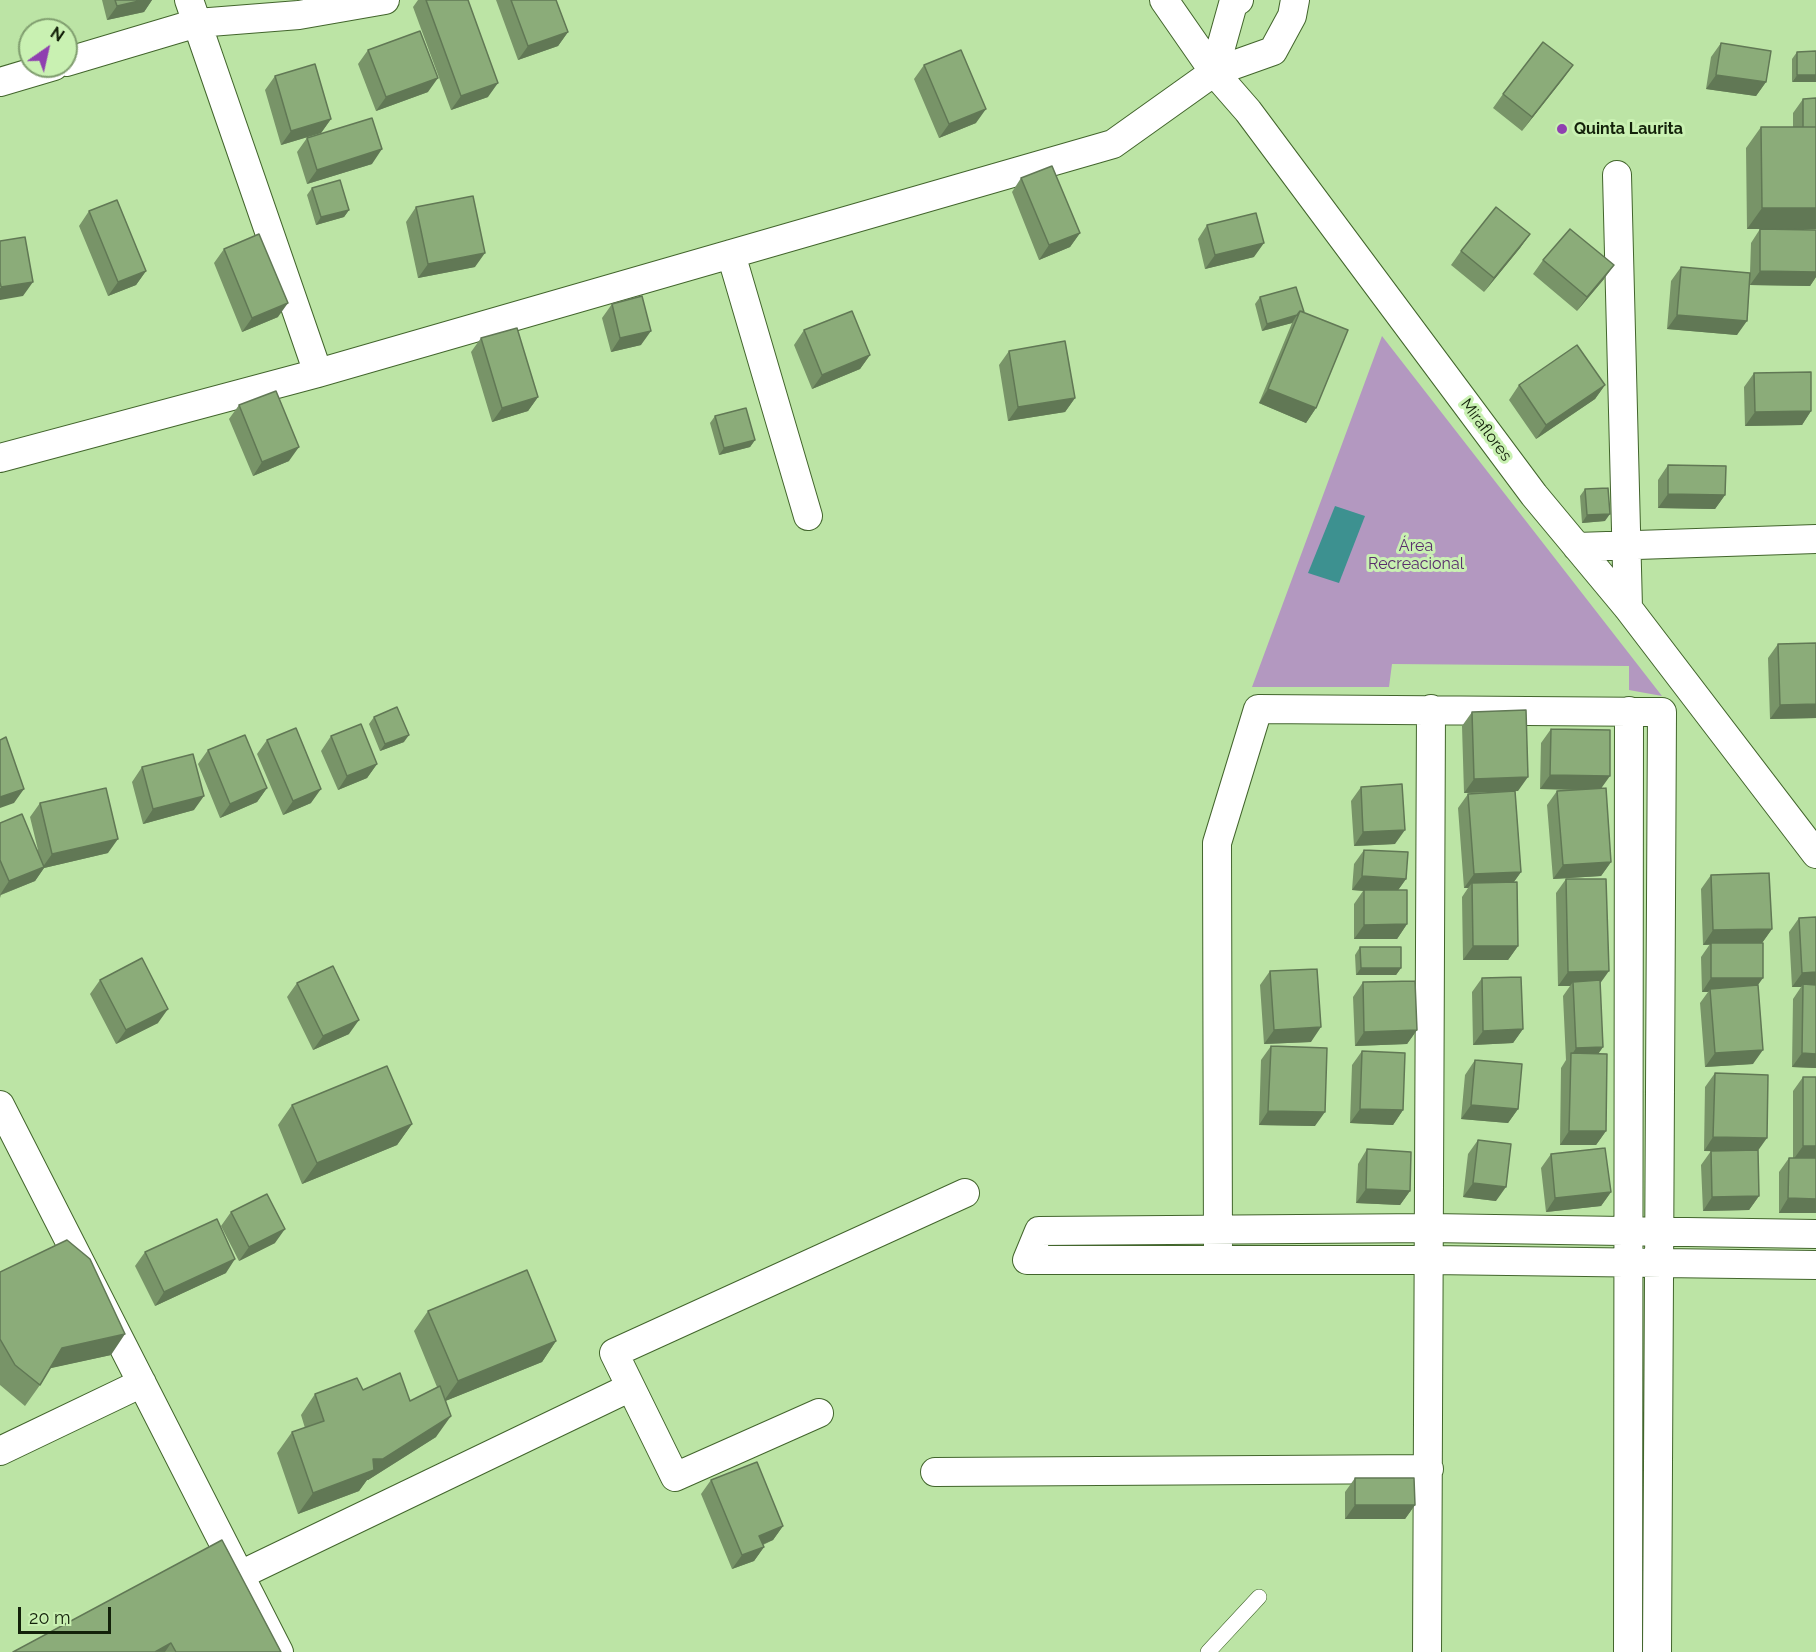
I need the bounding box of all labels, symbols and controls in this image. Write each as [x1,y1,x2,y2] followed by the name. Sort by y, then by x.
[18,18,78,78] north arrow
[47,23,68,46] text: N
[1574,119,1683,139] place label: Quinta Laurita
[1555,122,1569,136] marker: Quinta Laurita
[1456,395,1516,465] street label: Miraflores
[1368,536,1464,574] park label: Área Recreacional
[21,1595,114,1633] scale bar
[29,1607,71,1628] text: 20 m

